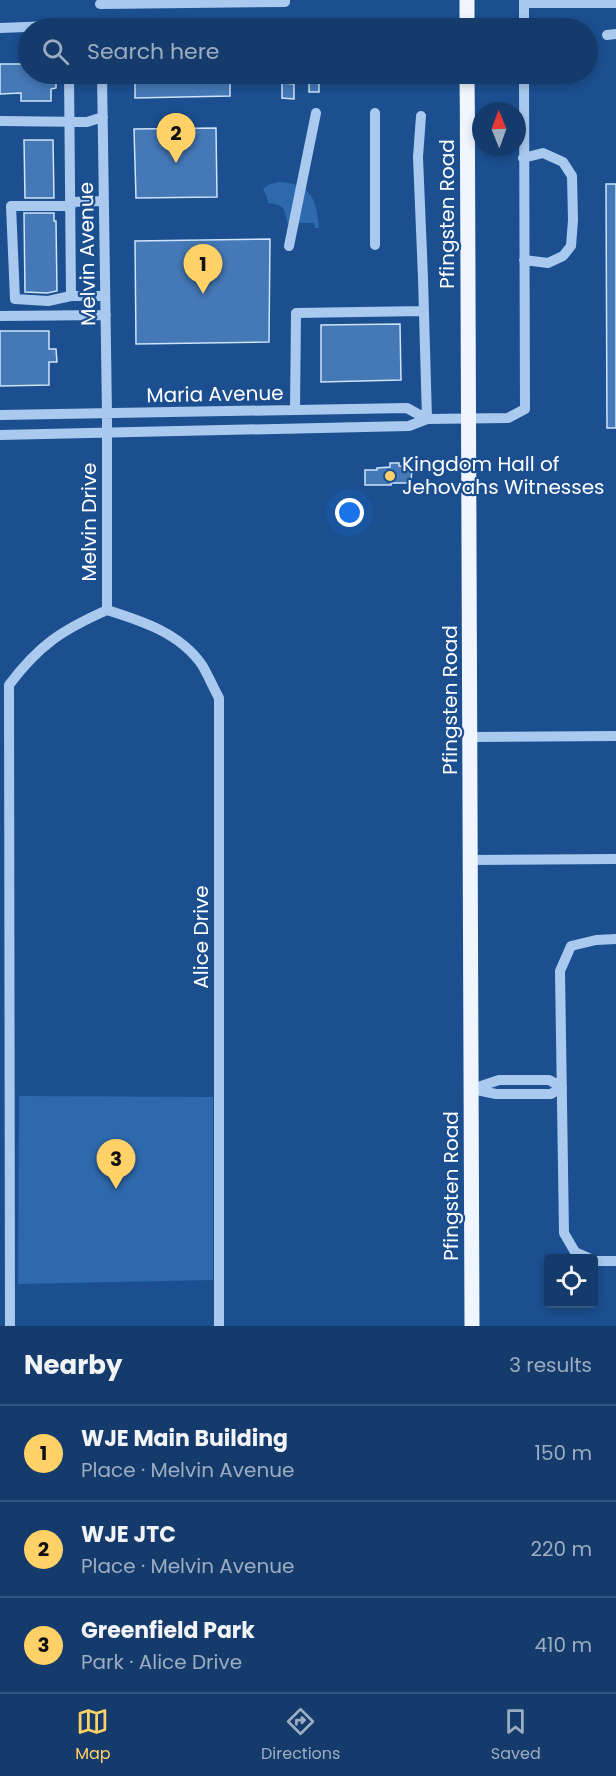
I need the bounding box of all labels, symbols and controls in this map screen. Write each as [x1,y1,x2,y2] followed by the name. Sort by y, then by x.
[18,18,598,84] search box
[39,35,72,68] icon: search
[87,36,220,67] text: Search here
[472,102,526,156] north arrow
[156,114,195,163] pin: 2
[433,139,461,289] street label: Pfingsten Road
[72,182,102,326] street label: Melvin Avenue
[184,244,222,294] pin: 1
[146,379,284,409] street label: Maria Avenue
[402,450,605,501] place label: Kingdom Hall of Jehovahs Witnesses
[75,463,103,581] street label: Melvin Drive
[383,469,397,483] marker: Kingdom Hall of Jehovahs Witnesses
[335,498,364,527] your location
[436,625,464,775] street label: Pfingsten Road
[187,885,215,989] street label: Alice Drive
[437,1111,465,1261] street label: Pfingsten Road
[96,1140,136,1189] pin: 3
[544,1254,598,1308] map controls
[544,1254,598,1308] button: locate
[24,1347,122,1383] text: Nearby
[509,1351,592,1379] text: 3 results
[81,1423,288,1454] text: WJE Main Building
[40,1439,47,1467] text: 1
[535,1439,592,1467] text: 150 m
[81,1456,294,1484] text: Place · Melvin Avenue
[81,1519,176,1550] text: WJE JTC
[38,1535,49,1563] text: 2
[531,1535,592,1563] text: 220 m
[81,1552,294,1580] text: Place · Melvin Avenue
[81,1615,255,1646] text: Greenfield Park
[37,1631,50,1659] text: 3
[535,1631,592,1659] text: 410 m
[81,1648,242,1676] text: Park · Alice Drive
[75,1705,111,1766] tab: Map
[261,1705,340,1766] tab: Directions
[491,1705,541,1766] tab: Saved

